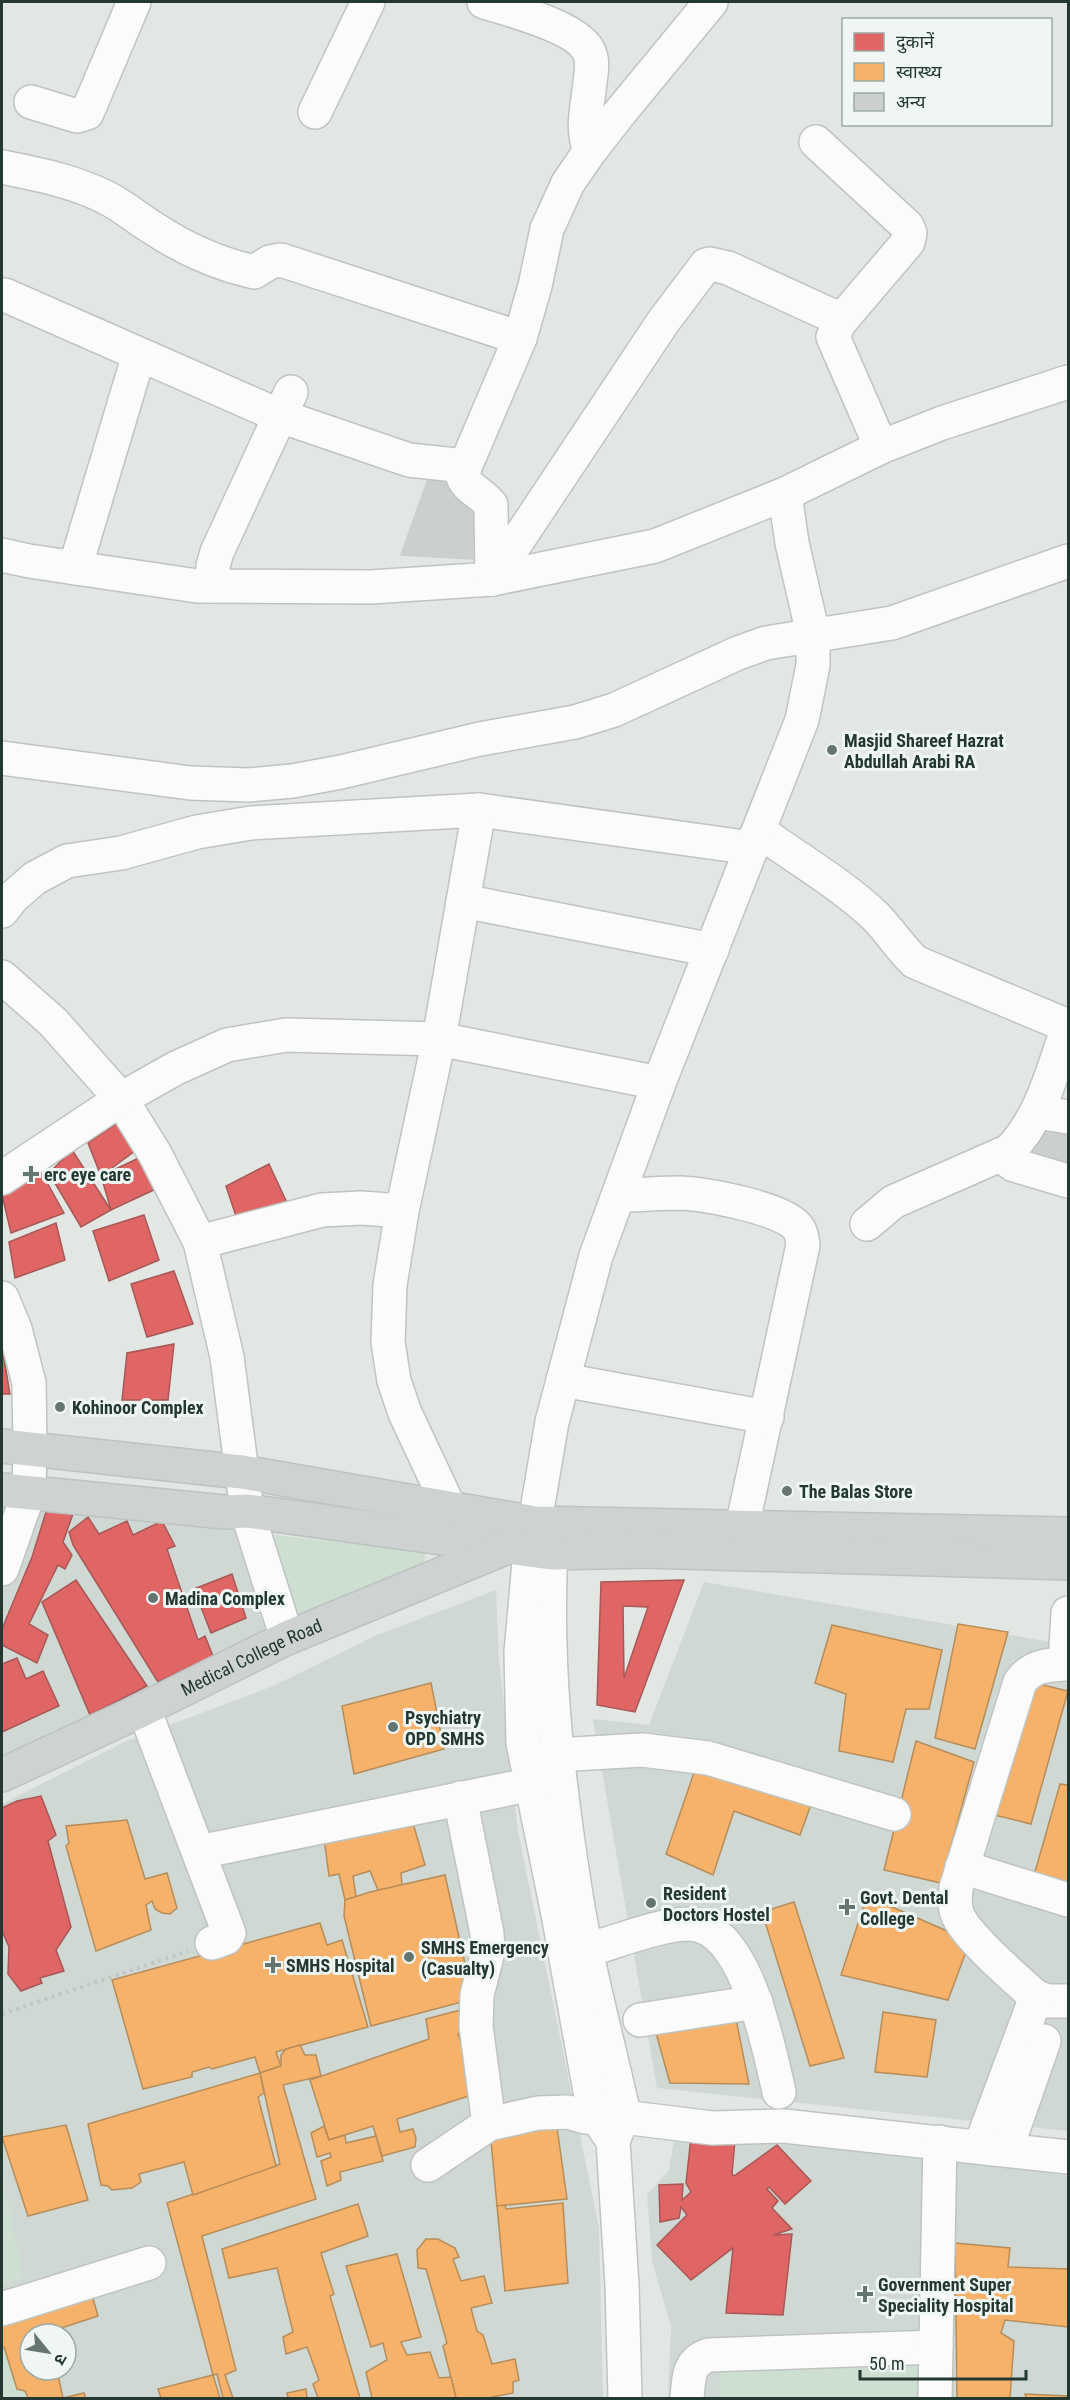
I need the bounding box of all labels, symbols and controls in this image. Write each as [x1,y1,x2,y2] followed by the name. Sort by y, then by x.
[842,18,1052,126] legend
[896,31,935,54] text: दुकानें
[896,61,942,82] text: स्वास्थ्य
[896,91,926,112] text: अन्य
[844,730,1004,772] place label: Masjid Shareef Hazrat Abdullah Arabi RA
[825,743,839,757] marker: Masjid Shareef Hazrat Abdullah Arabi RA
[44,1164,132,1185] place label: erc eye care
[22,1165,40,1183] marker: erc eye care
[72,1397,204,1418] place label: Kohinoor Complex
[53,1400,67,1414] marker: Kohinoor Complex
[799,1481,913,1502] place label: The Balas Store
[780,1484,794,1498] marker: The Balas Store
[165,1588,285,1609] place label: Madina Complex
[146,1591,160,1605] marker: Madina Complex
[177,1614,325,1700] street label: Medical College Road
[405,1707,485,1749] place label: Psychiatry OPD SMHS
[386,1720,400,1734] marker: Psychiatry OPD SMHS
[663,1883,770,1925] place label: Resident Doctors Hostel
[860,1887,949,1929] place label: Govt. Dental College
[644,1896,658,1910] marker: Resident Doctors Hostel
[838,1898,856,1916] marker: Govt. Dental College
[421,1937,549,1980] place label: SMHS Emergency (Casualty)
[402,1950,416,1964] marker: SMHS Emergency (Casualty)
[286,1955,394,1976] place label: SMHS Hospital
[264,1956,282,1974] marker: SMHS Hospital
[878,2274,1013,2316] place label: Government Super Speciality Hospital
[856,2285,874,2303] marker: Government Super Speciality Hospital
[18,2322,78,2382] north arrow
[860,2343,1026,2381] scale bar
[50,2350,71,2369] text: उ
[869,2353,904,2374] text: 50 m

